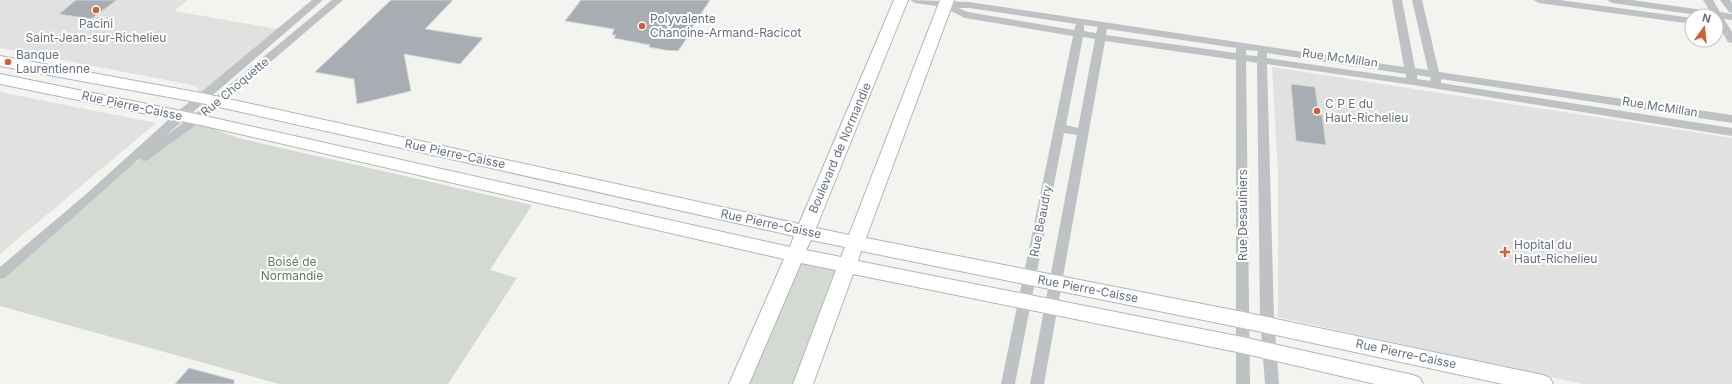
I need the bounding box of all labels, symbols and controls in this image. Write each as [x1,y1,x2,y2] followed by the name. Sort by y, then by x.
[91,5,101,15] marker: Pacini Saint-Jean-sur-Richelieu
[1684,8,1724,48] north arrow
[1701,10,1712,26] text: N
[650,11,801,40] place label: Polyvalente Chanoine-Armand-Racicot
[26,16,166,45] place label: Pacini Saint-Jean-sur-Richelieu
[637,21,647,31] marker: Polyvalente Chanoine-Armand-Racicot
[1301,45,1379,70] street label: Rue McMillan
[16,47,90,76] place label: Banque Laurentienne
[198,54,272,119] street label: Rue Choquette
[3,57,13,67] marker: Banque Laurentienne
[805,80,874,215] street label: Boulevard de Normandie
[80,88,184,123] street label: Rue Pierre-Caisse
[1621,93,1699,120] street label: Rue McMillan
[1325,96,1408,125] place label: C P E du Haut-Richelieu
[1312,106,1322,116] marker: C P E du Haut-Richelieu
[403,136,507,171] street label: Rue Pierre-Caisse
[1235,169,1250,261] street label: Rue Desaulniers
[1026,184,1055,258] street label: Rue Beaudry
[719,206,823,241] street label: Rue Pierre-Caisse
[1514,237,1597,266] place label: Hopital du Haut-Richelieu
[1499,246,1511,258] marker: Hopital du Haut-Richelieu
[261,254,323,283] park label: Boisé de Normandie
[1036,271,1140,306] street label: Rue Pierre-Caisse
[1354,336,1458,371] street label: Rue Pierre-Caisse

